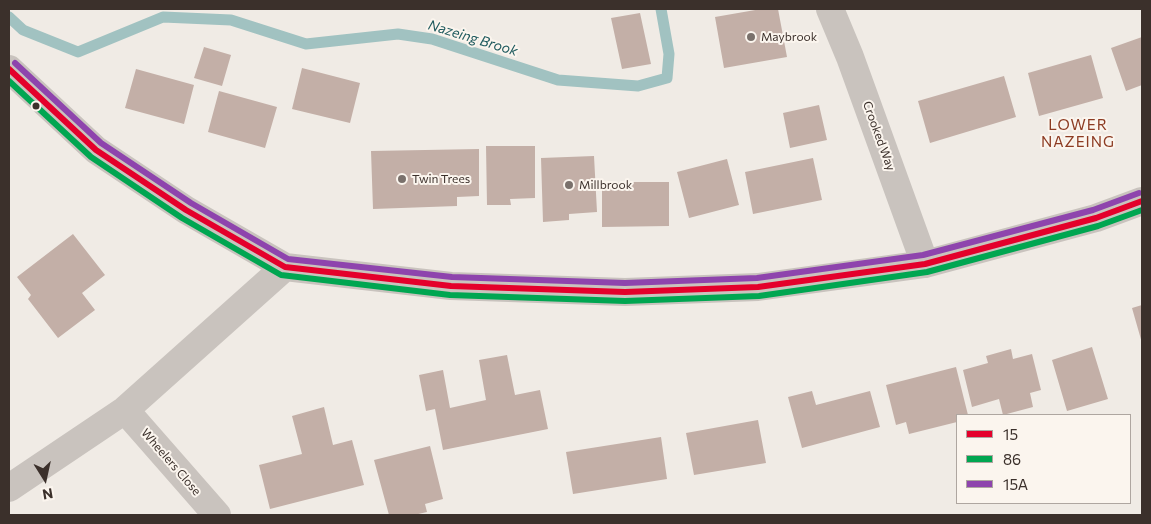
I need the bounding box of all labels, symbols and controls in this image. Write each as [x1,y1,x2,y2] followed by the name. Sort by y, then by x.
[426,16,520,60] water label: Nazeing Brook
[761,30,817,44] place label: Maybrook
[745,31,757,43] marker: Maybrook
[860,99,898,173] street label: Crooked Way
[31,101,41,111] unlabelled marker
[1040,116,1116,151] district label: LOWER NAZEING
[412,172,470,186] place label: Twin Trees
[396,173,408,185] marker: Twin Trees
[579,178,632,192] place label: Millbrook
[563,179,575,191] marker: Millbrook
[956,414,1131,504] legend
[1003,425,1018,443] text: 15
[138,426,204,498] street label: Wheelers Close
[1003,450,1021,468] text: 86
[20,454,70,504] north arrow
[1003,475,1028,493] text: 15A
[41,485,54,504] text: N

